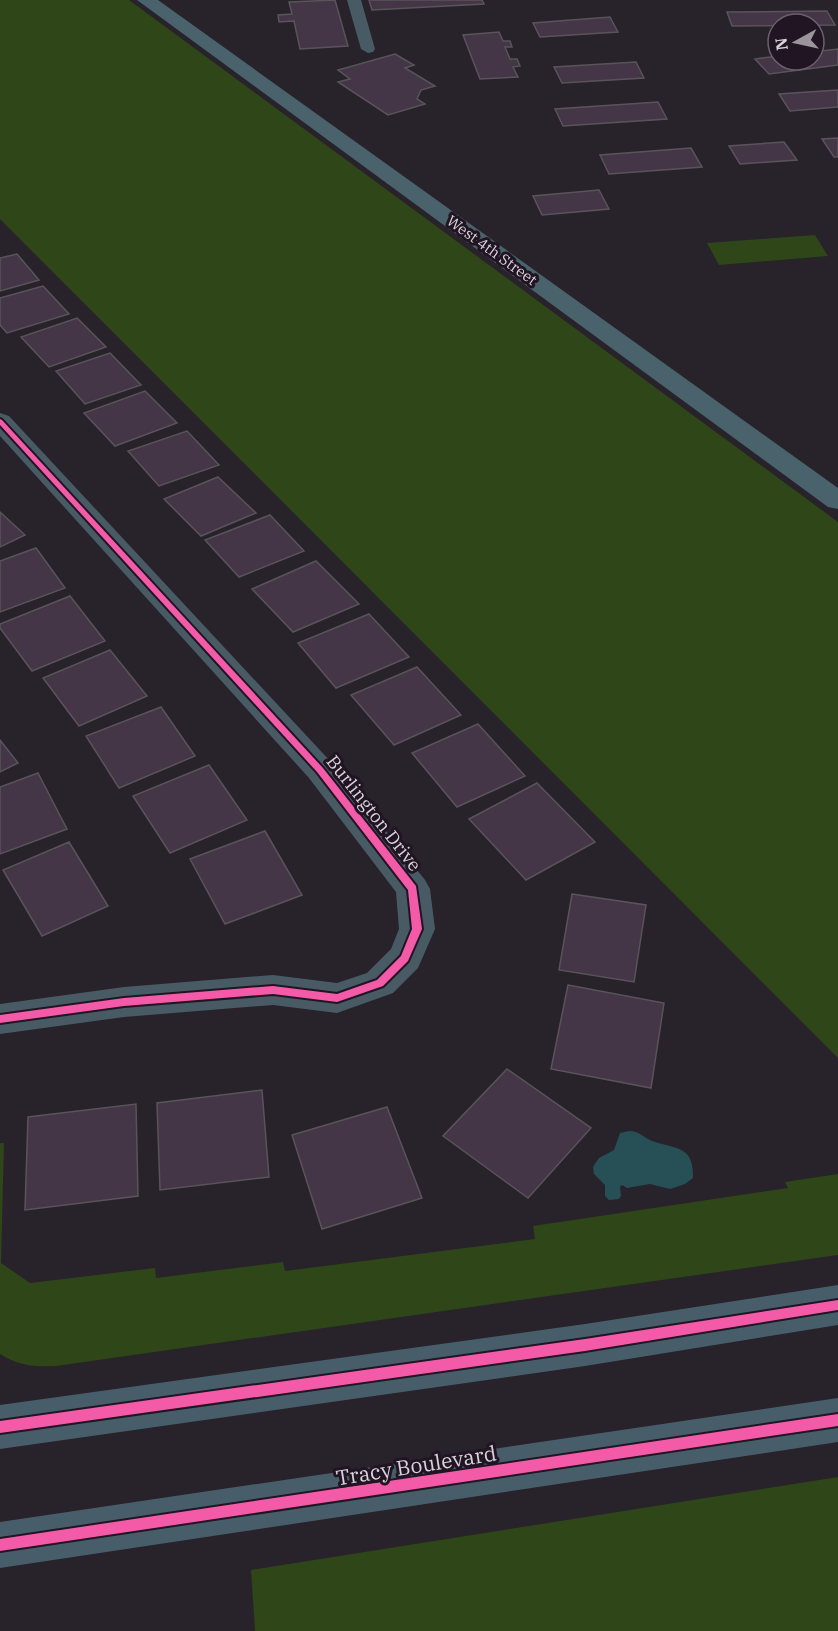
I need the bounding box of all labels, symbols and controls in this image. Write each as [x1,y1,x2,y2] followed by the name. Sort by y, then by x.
[766,12,826,72] north arrow
[770,36,792,52] text: N
[443,211,541,289] street label: West 4th Street
[322,750,426,876] street label: Burlington Drive
[334,1438,498,1492] street label: Tracy Boulevard

